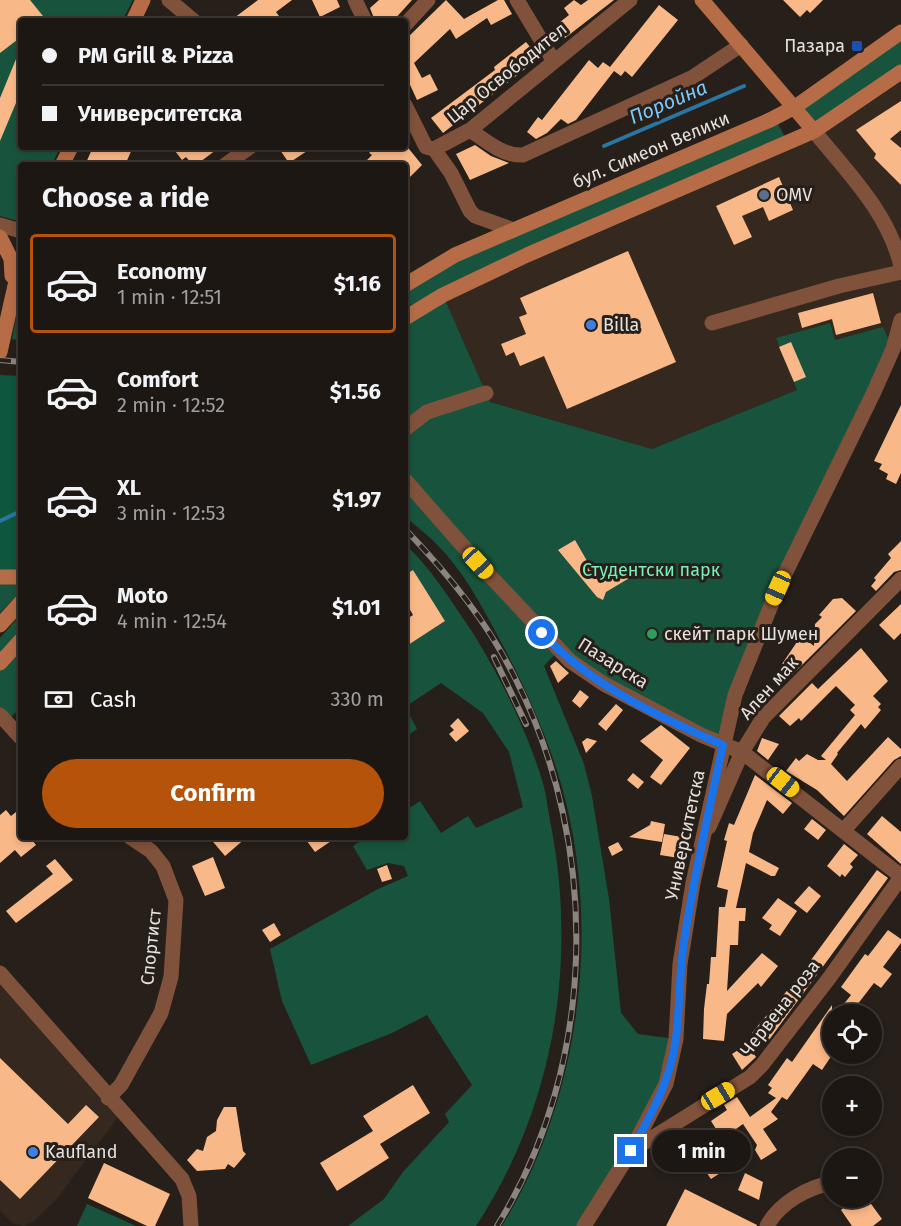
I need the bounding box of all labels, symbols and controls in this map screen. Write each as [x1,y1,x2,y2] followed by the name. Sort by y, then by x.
[443,18,571,128] street label: Цар Освободител
[784,35,845,57] place label: Пазара
[850,39,864,53] marker: Пазара
[78,42,234,69] text: PM Grill & Pizza
[625,75,711,129] water label: Поройна
[78,100,242,127] text: Университетска
[569,107,733,193] street label: бул. Симеон Велики
[42,182,209,214] text: Choose a ride
[776,184,812,206] place label: OMV
[757,188,771,202] marker: OMV
[45,257,99,311] icon: car
[117,258,206,285] text: Economy
[334,270,381,297] text: $1.16
[117,285,222,309] text: 1 min · 12:51
[603,314,639,336] place label: Billa
[584,318,598,332] marker: Billa
[45,365,99,419] icon: car
[117,366,198,393] text: Comfort
[330,378,381,405] text: $1.56
[117,393,225,417] text: 2 min · 12:52
[45,473,99,527] icon: car
[117,474,141,501] text: XL
[332,486,381,513] text: $1.97
[117,501,225,525] text: 3 min · 12:53
[459,544,497,582] car
[582,559,721,581] park label: Студентски парк
[762,568,794,608] car
[45,581,99,635] icon: car
[117,582,168,609] text: Moto
[332,594,381,621] text: $1.01
[117,609,227,633] text: 4 min · 12:54
[528,619,555,646] route start
[664,623,819,645] place label: скейт парк Шумен
[645,627,659,641] marker: скейт парк Шумен
[574,633,652,693] street label: Пазарска
[735,651,803,724] street label: Ален мак
[42,683,75,716] icon: cash
[90,686,137,713] text: Cash
[330,687,384,711] text: 330 m
[42,759,384,828] button: Confirm
[763,764,803,800] car
[660,768,710,902] street label: Университетска
[136,907,166,986] street label: Спортист
[736,956,824,1060] street label: Червена роза
[822,1004,882,1208] map controls
[822,1004,882,1064] button: locate
[822,1076,882,1136] button: +
[698,1079,738,1113] car
[652,1130,751,1172] callout: 1 min
[617,1137,644,1164] route end
[677,1139,726,1163] text: 1 min
[45,1141,117,1163] place label: Kaufland
[26,1145,40,1159] marker: Kaufland
[822,1148,882,1208] button: −

